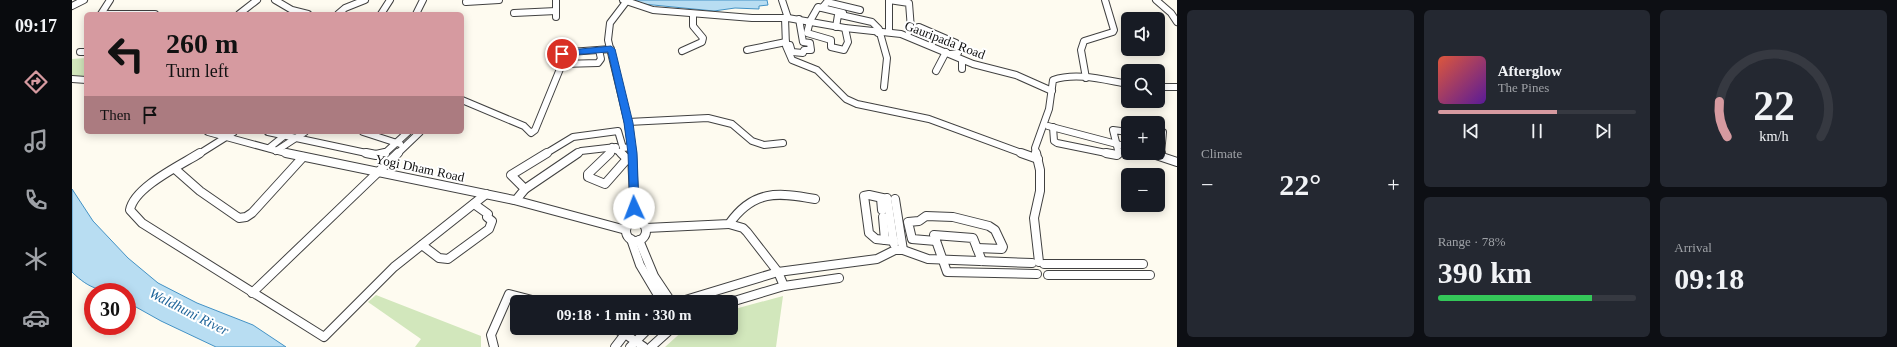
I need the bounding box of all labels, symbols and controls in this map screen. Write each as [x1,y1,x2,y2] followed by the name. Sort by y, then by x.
[1121,12,1165,212] map controls
[1121,12,1165,56] button: sound
[15,16,57,36] text: 09:17
[903,18,988,62] street label: Gauripada Road
[100,28,152,80] icon: left
[166,28,238,59] text: 260 m
[545,37,579,71] pin
[551,43,573,65] icon: arrive
[166,61,229,81] text: Turn left
[1498,63,1562,79] text: Afterglow
[1121,64,1165,108] button: search
[22,68,50,96] icon: directions
[1498,80,1549,95] text: The Pines
[1753,82,1794,128] text: 22
[139,104,161,126] icon: arrive
[100,107,131,123] text: Then
[1121,116,1165,160] button: +
[1460,120,1482,142] icon: previous
[1526,120,1548,142] icon: pause
[1592,120,1614,142] icon: next
[22,127,50,155] icon: music
[1759,127,1788,143] text: km/h
[1201,146,1242,161] text: Climate
[374,151,466,185] street label: Yogi Dham Road
[1121,168,1165,212] button: −
[1279,168,1321,201] text: 22°
[1201,172,1213,197] text: −
[1387,172,1400,197] text: +
[22,186,50,214] icon: phone
[613,187,655,229] position arrow
[1438,234,1506,249] text: Range · 78%
[1674,240,1712,255] text: Arrival
[22,245,50,273] icon: climate
[1438,256,1532,289] text: 390 km
[1674,262,1744,295] text: 09:18
[84,283,136,335] speed limit sign: 30
[147,286,232,339] water label: Waldhuni River
[22,304,50,332] icon: car
[557,307,692,323] text: 09:18 · 1 min · 330 m

